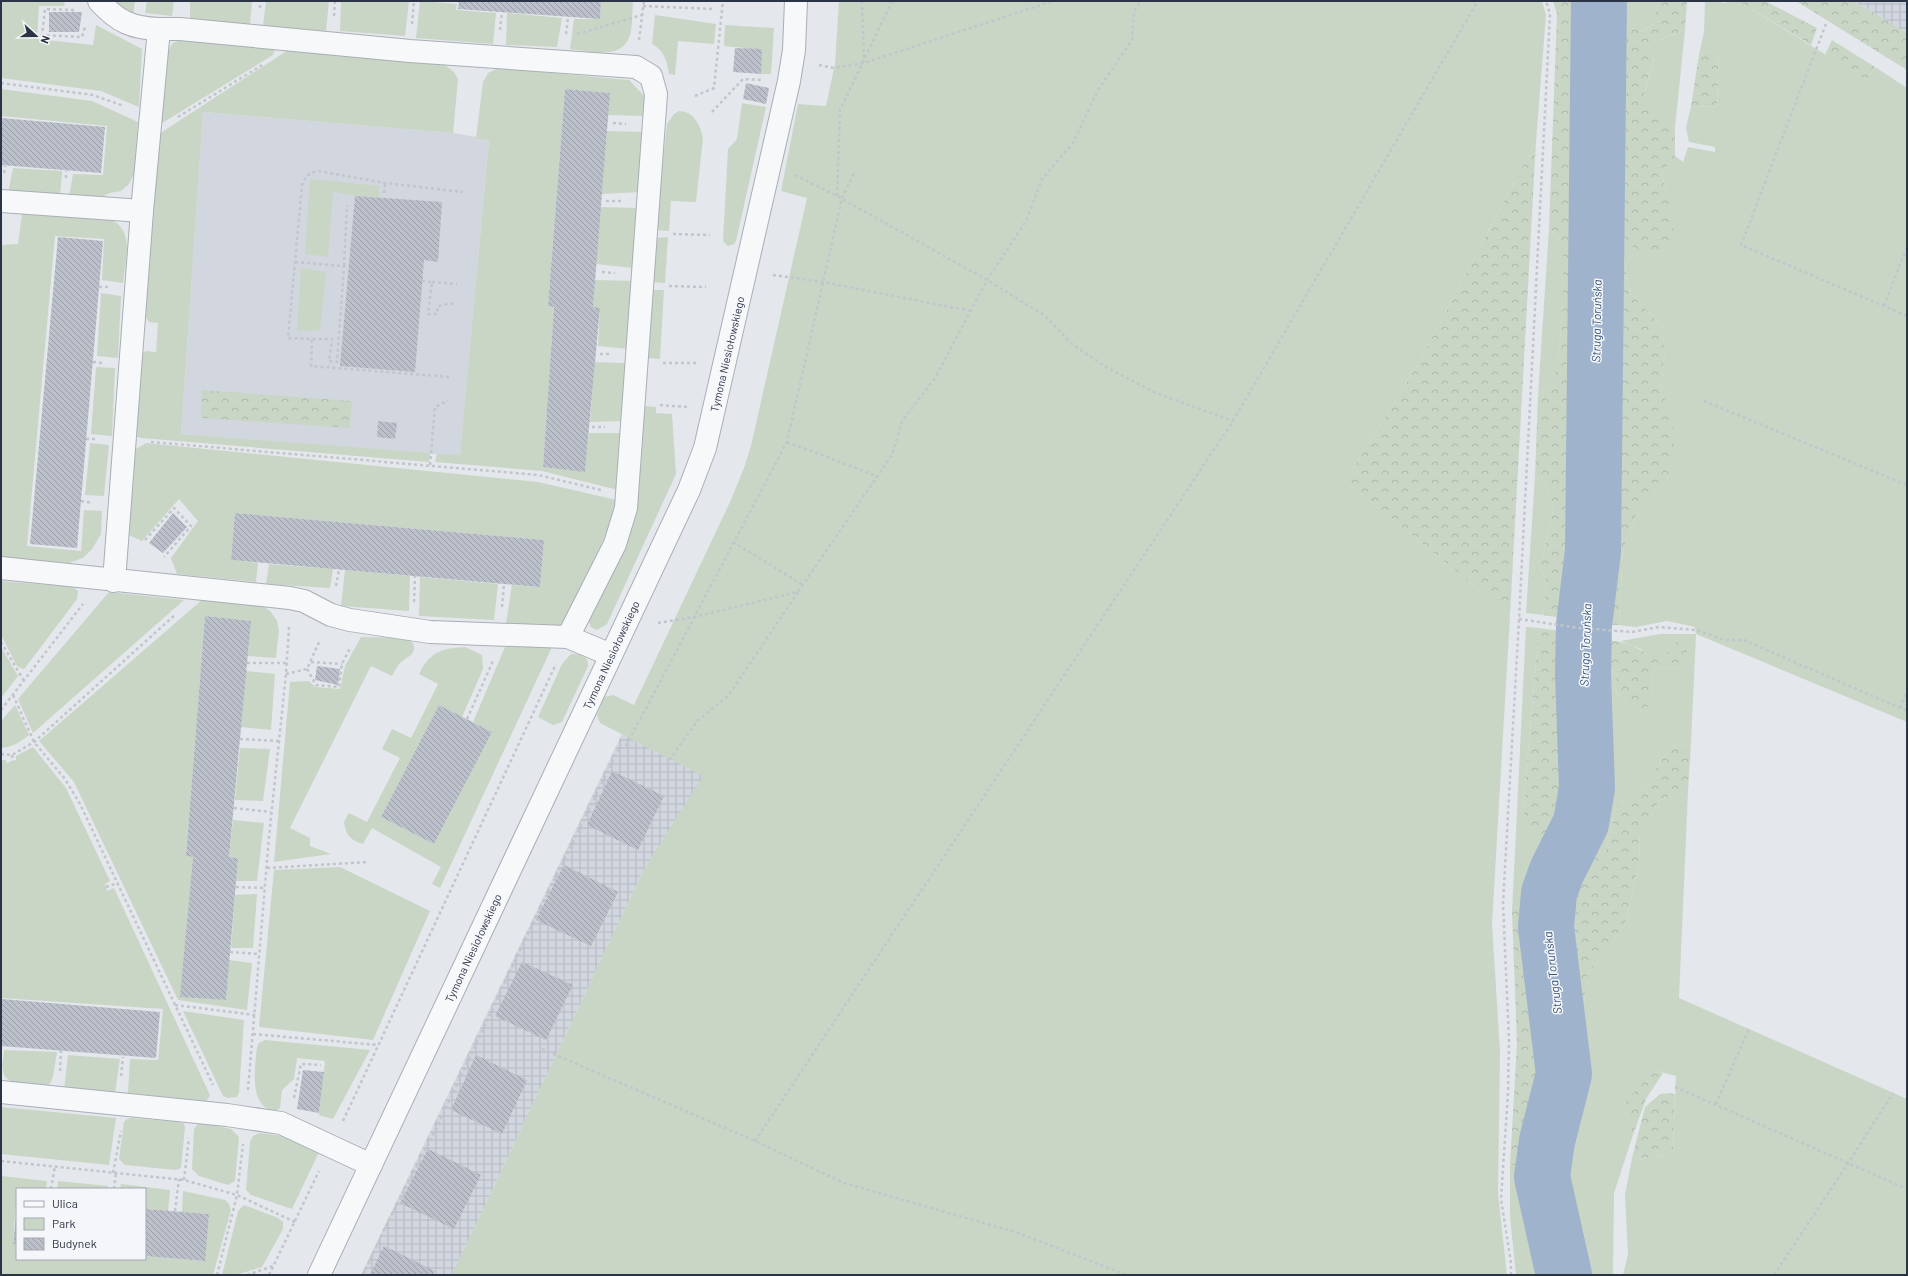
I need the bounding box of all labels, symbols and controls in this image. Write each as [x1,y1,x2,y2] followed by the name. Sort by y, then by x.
[16,16,56,56] north arrow
[38,34,53,46] text: N
[1588,279,1604,363] water label: Struga Toruńska
[707,295,747,413] street label: Tymona Niesiołowskiego
[580,599,642,711] street label: Tymona Niesiołowskiego
[1577,603,1593,687] water label: Struga Toruńska
[442,892,504,1004] street label: Tymona Niesiołowskiego
[1540,931,1564,1015] water label: Struga Toruńska
[16,1188,146,1260] legend
[52,1196,78,1210] text: Ulica
[52,1216,76,1230] text: Park
[52,1236,97,1250] text: Budynek

